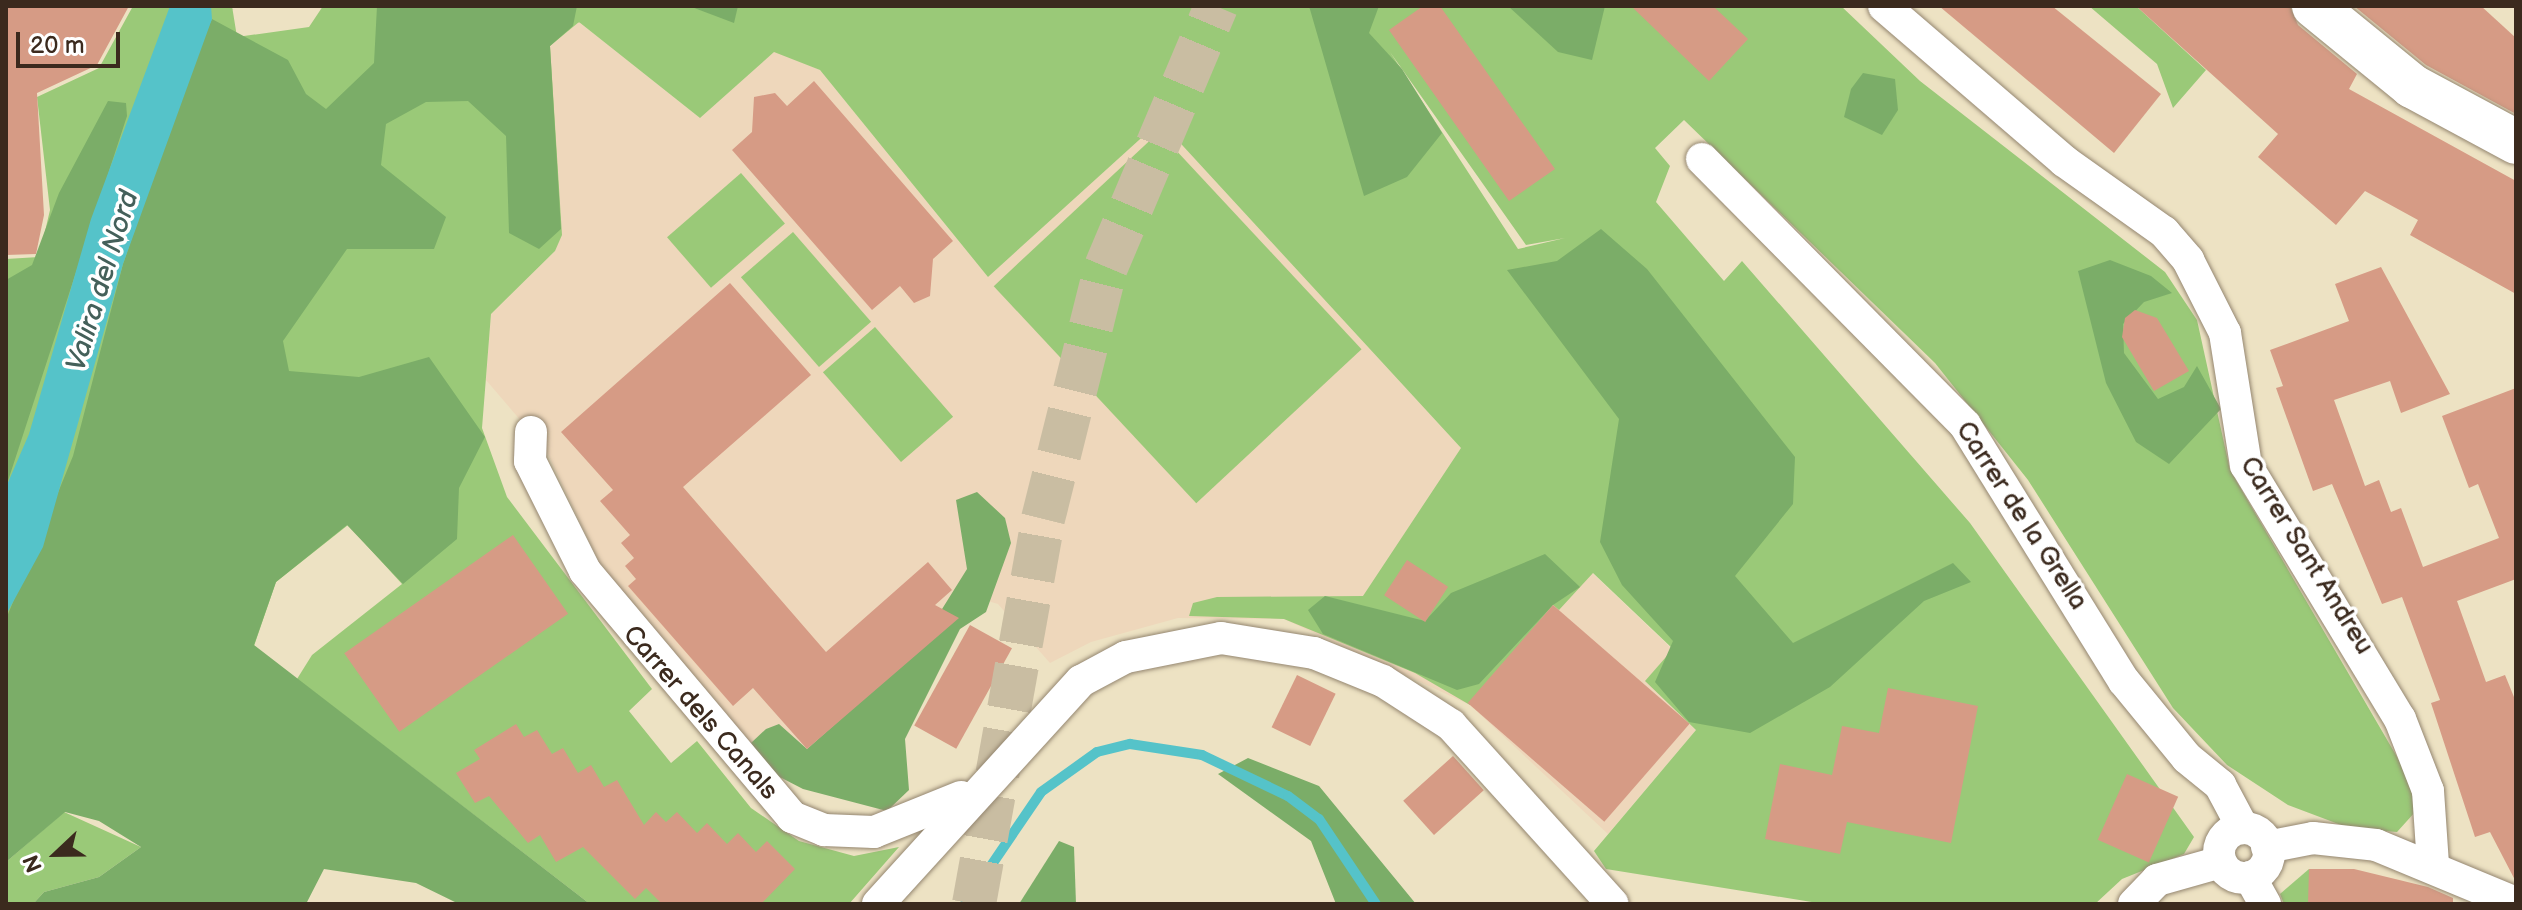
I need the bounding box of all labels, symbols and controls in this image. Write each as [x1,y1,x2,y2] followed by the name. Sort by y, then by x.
[20,16,124,66] scale bar
[30,31,85,60] text: 20 m
[60,187,146,375] water label: Valira del Nord
[1949,416,2093,616] street label: Carrer de la Grella
[2232,451,2380,661] street label: Carrer Sant Andreu
[616,620,784,806] street label: Carrer dels Canals
[16,814,96,894] north arrow
[18,850,49,876] text: N

